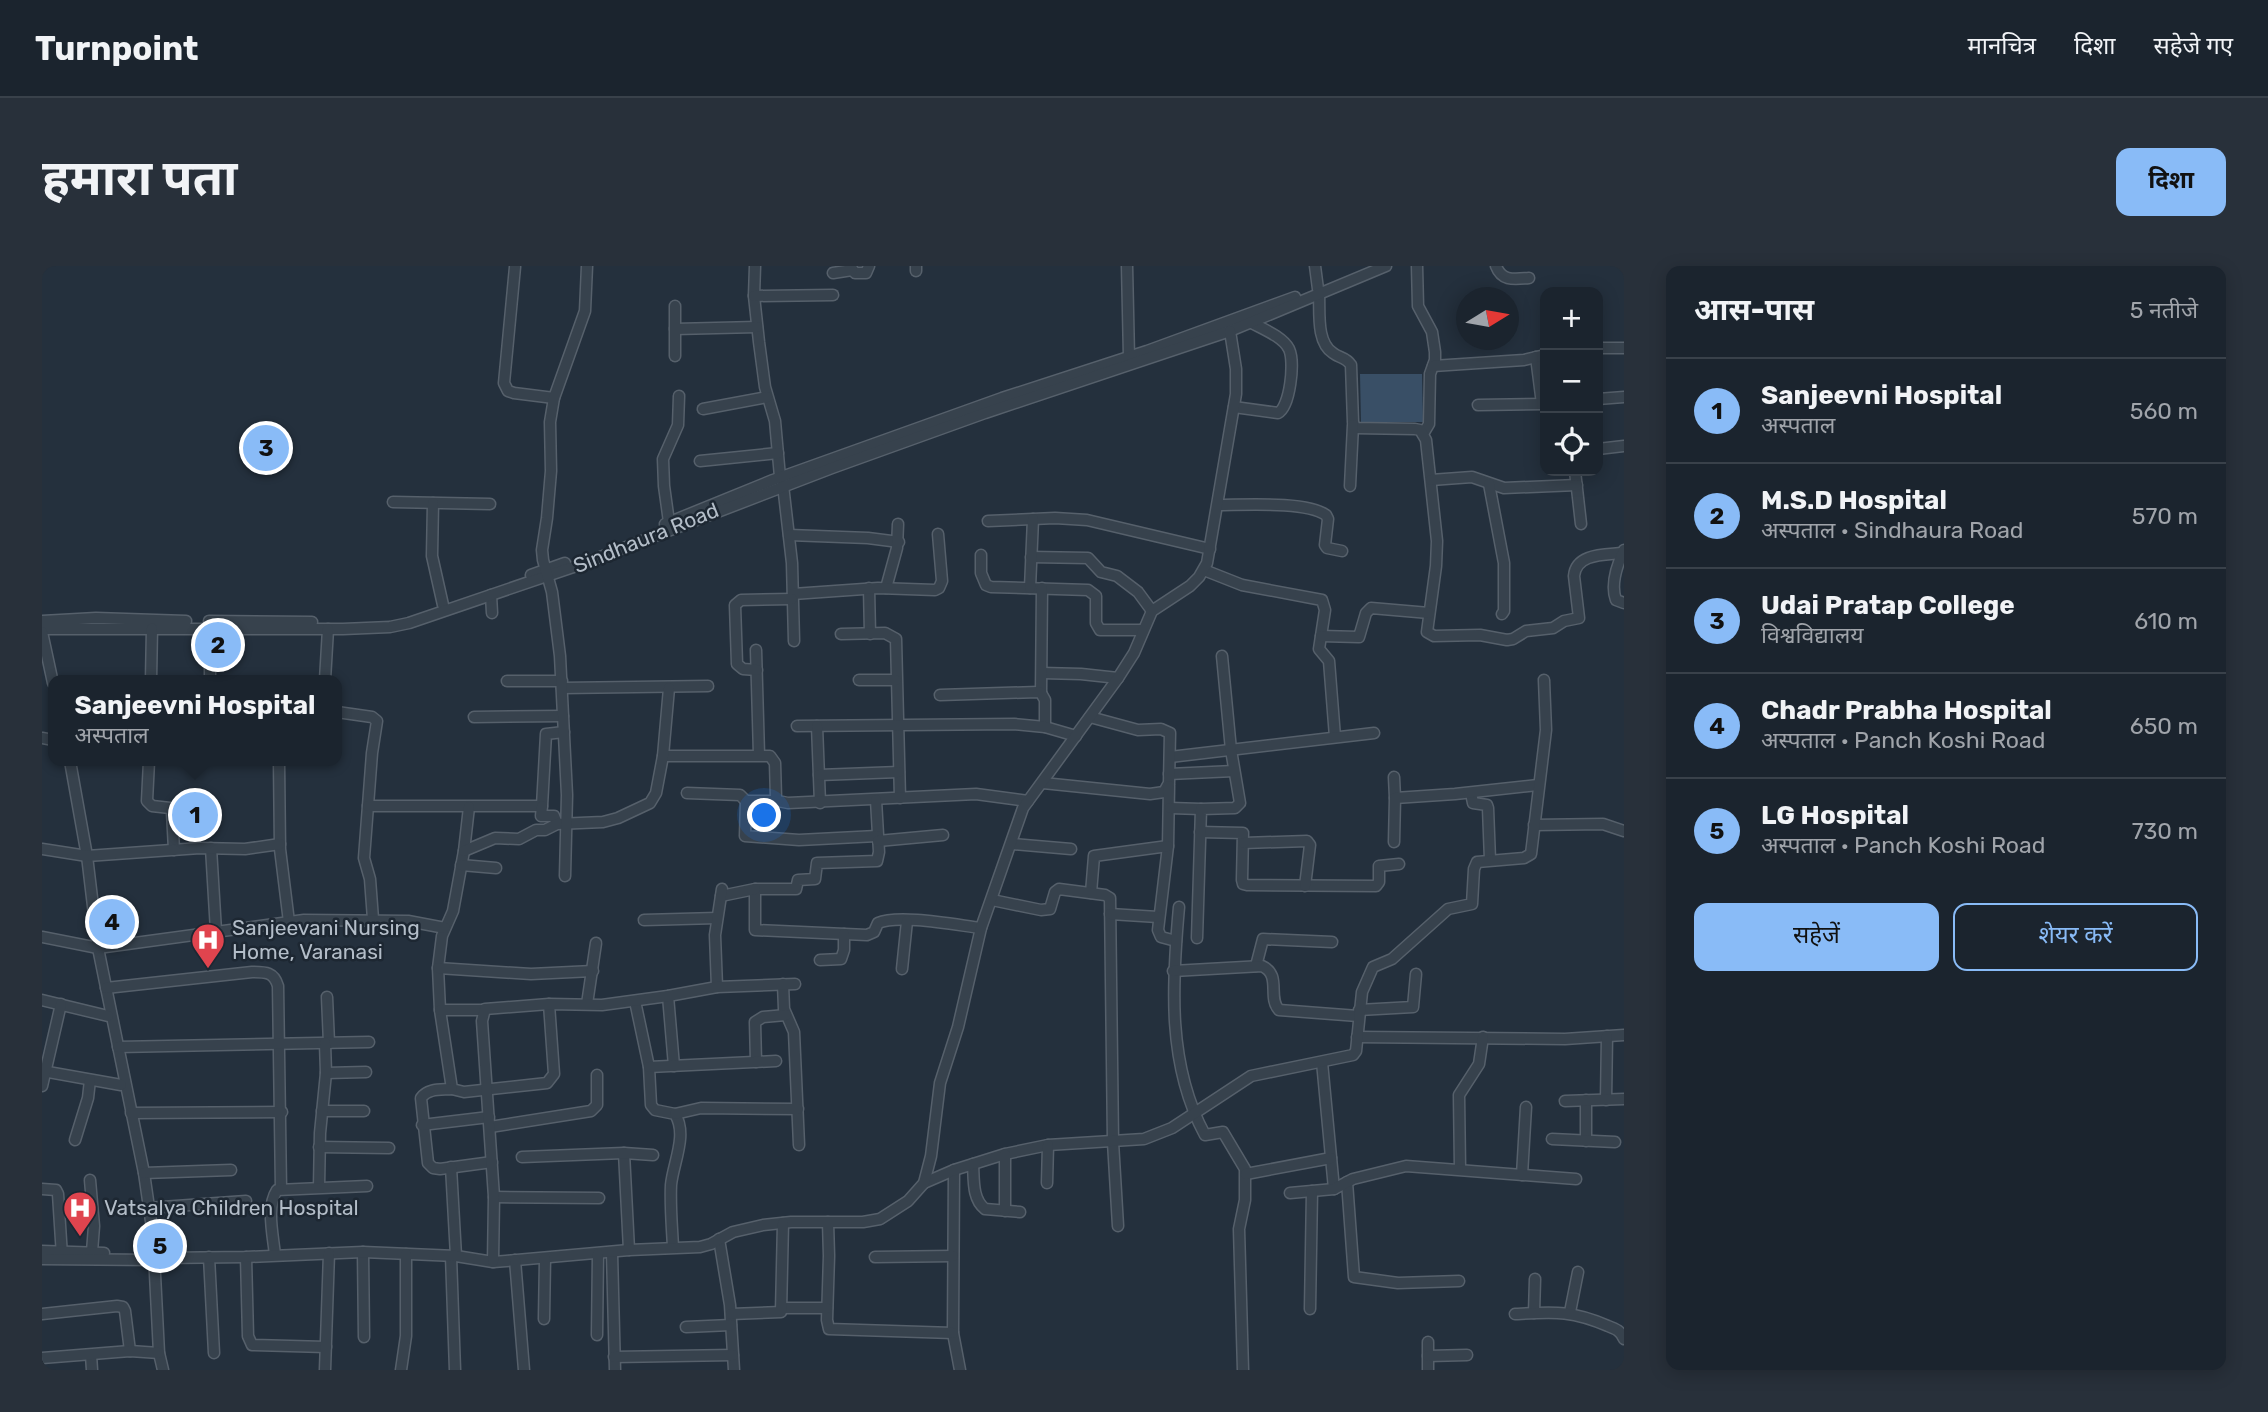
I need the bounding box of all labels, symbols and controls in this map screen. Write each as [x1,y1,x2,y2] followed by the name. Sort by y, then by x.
[35,29,198,68] text: Turnpoint
[1967,32,2036,60] text: मानचित्र
[2074,32,2116,60] text: दिशा
[2154,32,2233,60] text: सहेजे गए
[2116,148,2226,216] button: दिशा
[42,149,237,207] text: हमारा पता
[1456,287,1519,350] north arrow
[1540,287,1603,476] map controls
[1540,287,1603,350] button: +
[1694,292,1814,328] text: आस-पास
[2130,296,2198,324] text: 5 नतीजे
[1540,350,1603,413] button: −
[1761,380,2002,411] text: Sanjeevni Hospital
[1711,397,1723,425] text: 1
[2130,397,2198,425] text: 560 m
[1761,411,1835,439] text: अस्पताल
[1540,413,1603,476] button: locate
[243,422,289,474] pin: 3
[1761,485,1947,516] text: M.S.D Hospital
[569,497,722,578] street label: Sindhaura Road
[1710,502,1724,530] text: 2
[2132,502,2198,530] text: 570 m
[1761,516,2024,544] text: अस्पताल · Sindhaura Road
[1761,590,2015,621] text: Udai Pratap College
[1709,607,1725,635] text: 3
[2134,607,2198,635] text: 610 m
[195,619,241,671] pin: 2
[1761,621,1864,649] text: विश्वविद्यालय
[48,675,342,766] popup
[74,690,316,721] text: Sanjeevni Hospital
[1761,695,2052,726] text: Chadr Prabha Hospital
[1709,712,1725,740] text: 4
[2130,712,2198,740] text: 650 m
[74,721,149,749] text: अस्पताल
[1761,726,2045,754] text: अस्पताल · Panch Koshi Road
[172,789,218,841] pin: 1
[747,798,781,832] your location
[1761,800,1909,831] text: LG Hospital
[1710,817,1724,845] text: 5
[2132,817,2198,845] text: 730 m
[1761,831,2045,859] text: अस्पताल · Panch Koshi Road
[89,896,135,948] pin: 4
[1694,903,1939,971] button: सहेजें
[1953,903,2198,971] button: शेयर करें
[232,915,420,964] place label: Sanjeevani Nursing Home, Varanasi
[189,921,227,970] hospital icon: Sanjeevani Nursing Home, Varanasi
[61,1189,99,1238] hospital icon: Vatsalya Children Hospital
[104,1195,359,1220] place label: Vatsalya Children Hospital
[137,1220,183,1272] pin: 5

